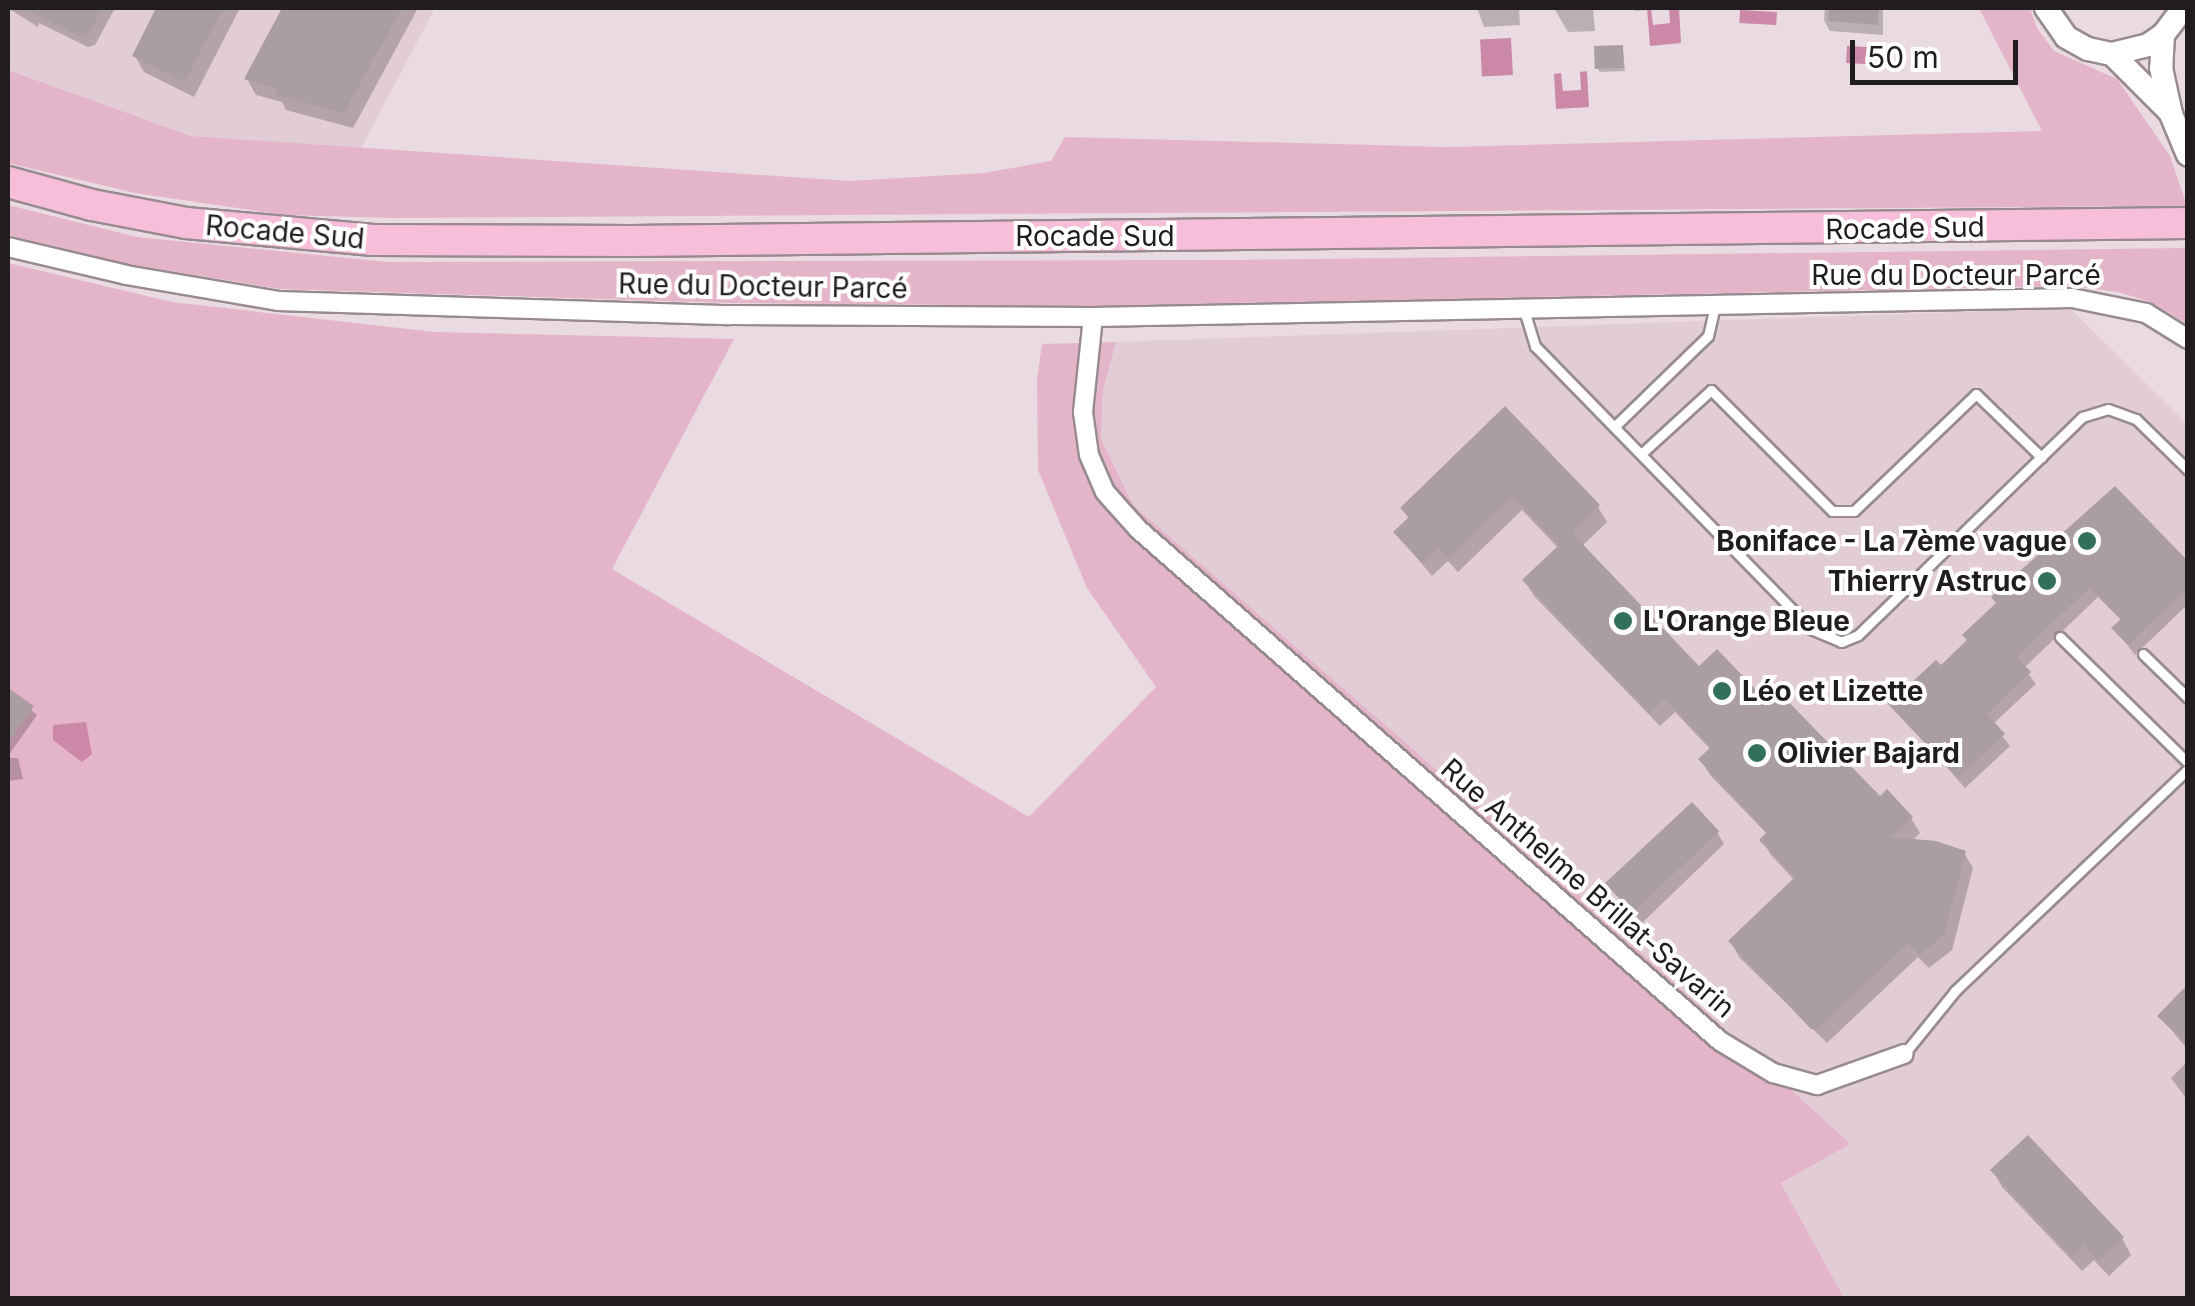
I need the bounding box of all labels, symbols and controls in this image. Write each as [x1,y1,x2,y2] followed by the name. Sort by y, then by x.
[1855,20,2022,82] scale bar
[1867,39,1939,75] text: 50 m
[204,208,366,256] street label: Rocade Sud
[1825,210,1985,246] street label: Rocade Sud
[1015,219,1175,253] street label: Rocade Sud
[1811,258,2101,292] street label: Rue du Docteur Parcé
[618,267,908,305] street label: Rue du Docteur Parcé
[1716,524,2067,558] place label: Boniface - La 7ème vague
[2076,530,2098,552] marker: Boniface - La 7ème vague
[1828,564,2027,598] place label: Thierry Astruc
[2036,570,2058,592] marker: Thierry Astruc
[1643,604,1850,638] place label: L'Orange Bleue
[1612,610,1634,632] marker: L'Orange Bleue
[1742,674,1923,708] place label: Léo et Lizette
[1711,680,1733,702] marker: Léo et Lizette
[1777,736,1960,770] place label: Olivier Bajard
[1746,742,1768,764] marker: Olivier Bajard
[1434,751,1742,1025] street label: Rue Anthelme Brillat-Savarin

